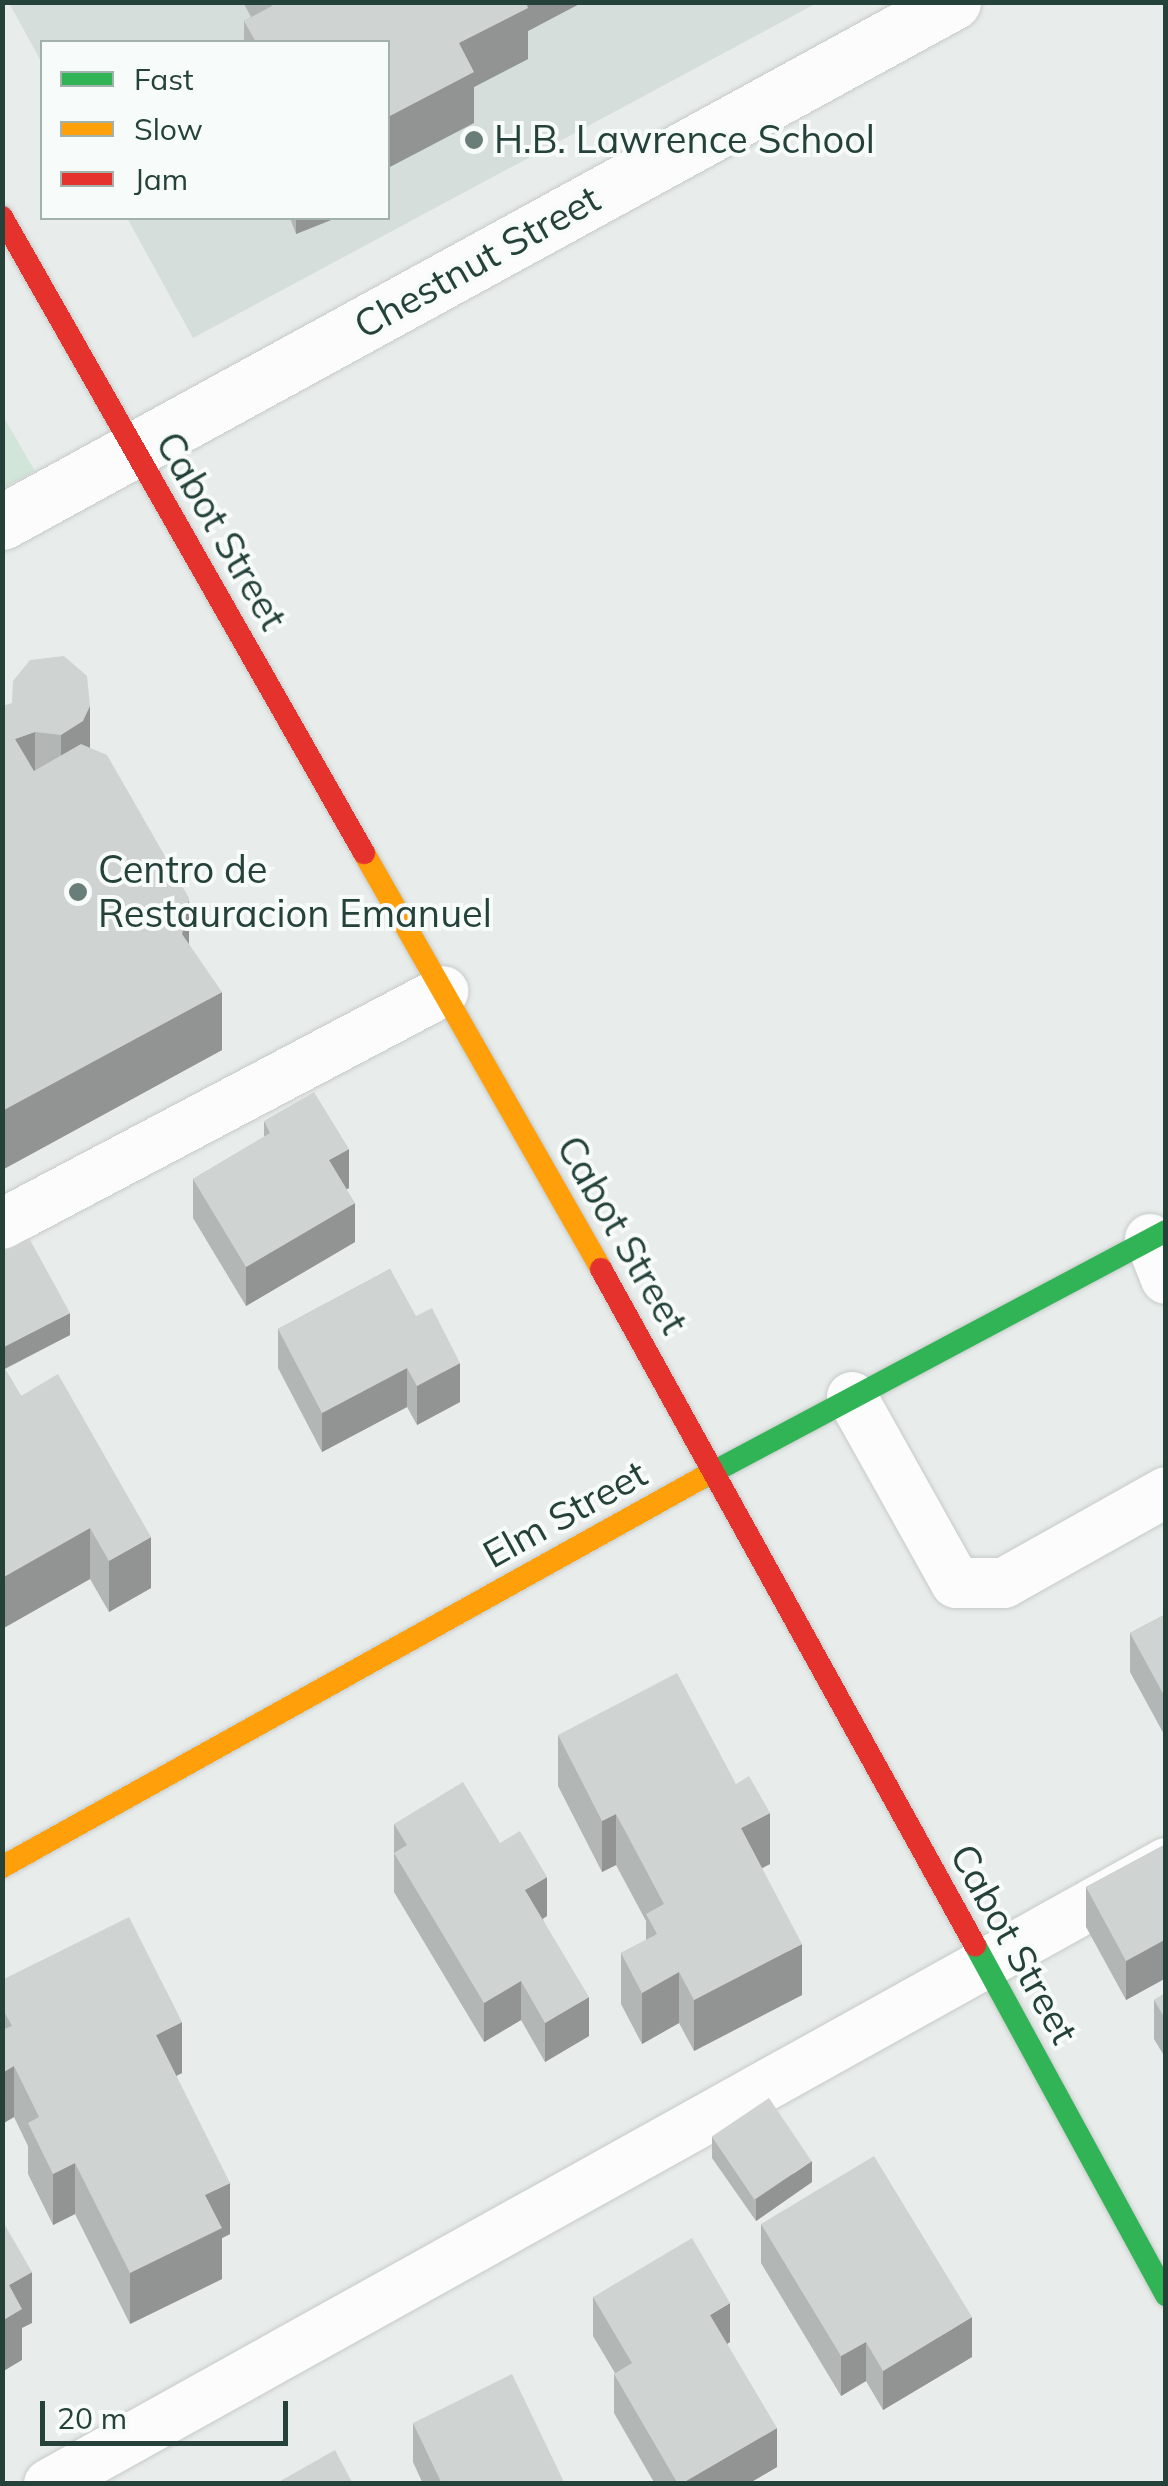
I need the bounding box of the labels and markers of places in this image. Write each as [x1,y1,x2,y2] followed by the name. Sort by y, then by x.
[494,117,875,163] place label: H.B. Lawrence School
[463,129,485,151] marker: H.B. Lawrence School
[98,847,492,936] place label: Centro de Restauracion Emanuel
[67,881,89,903] marker: Centro de Restauracion Emanuel

